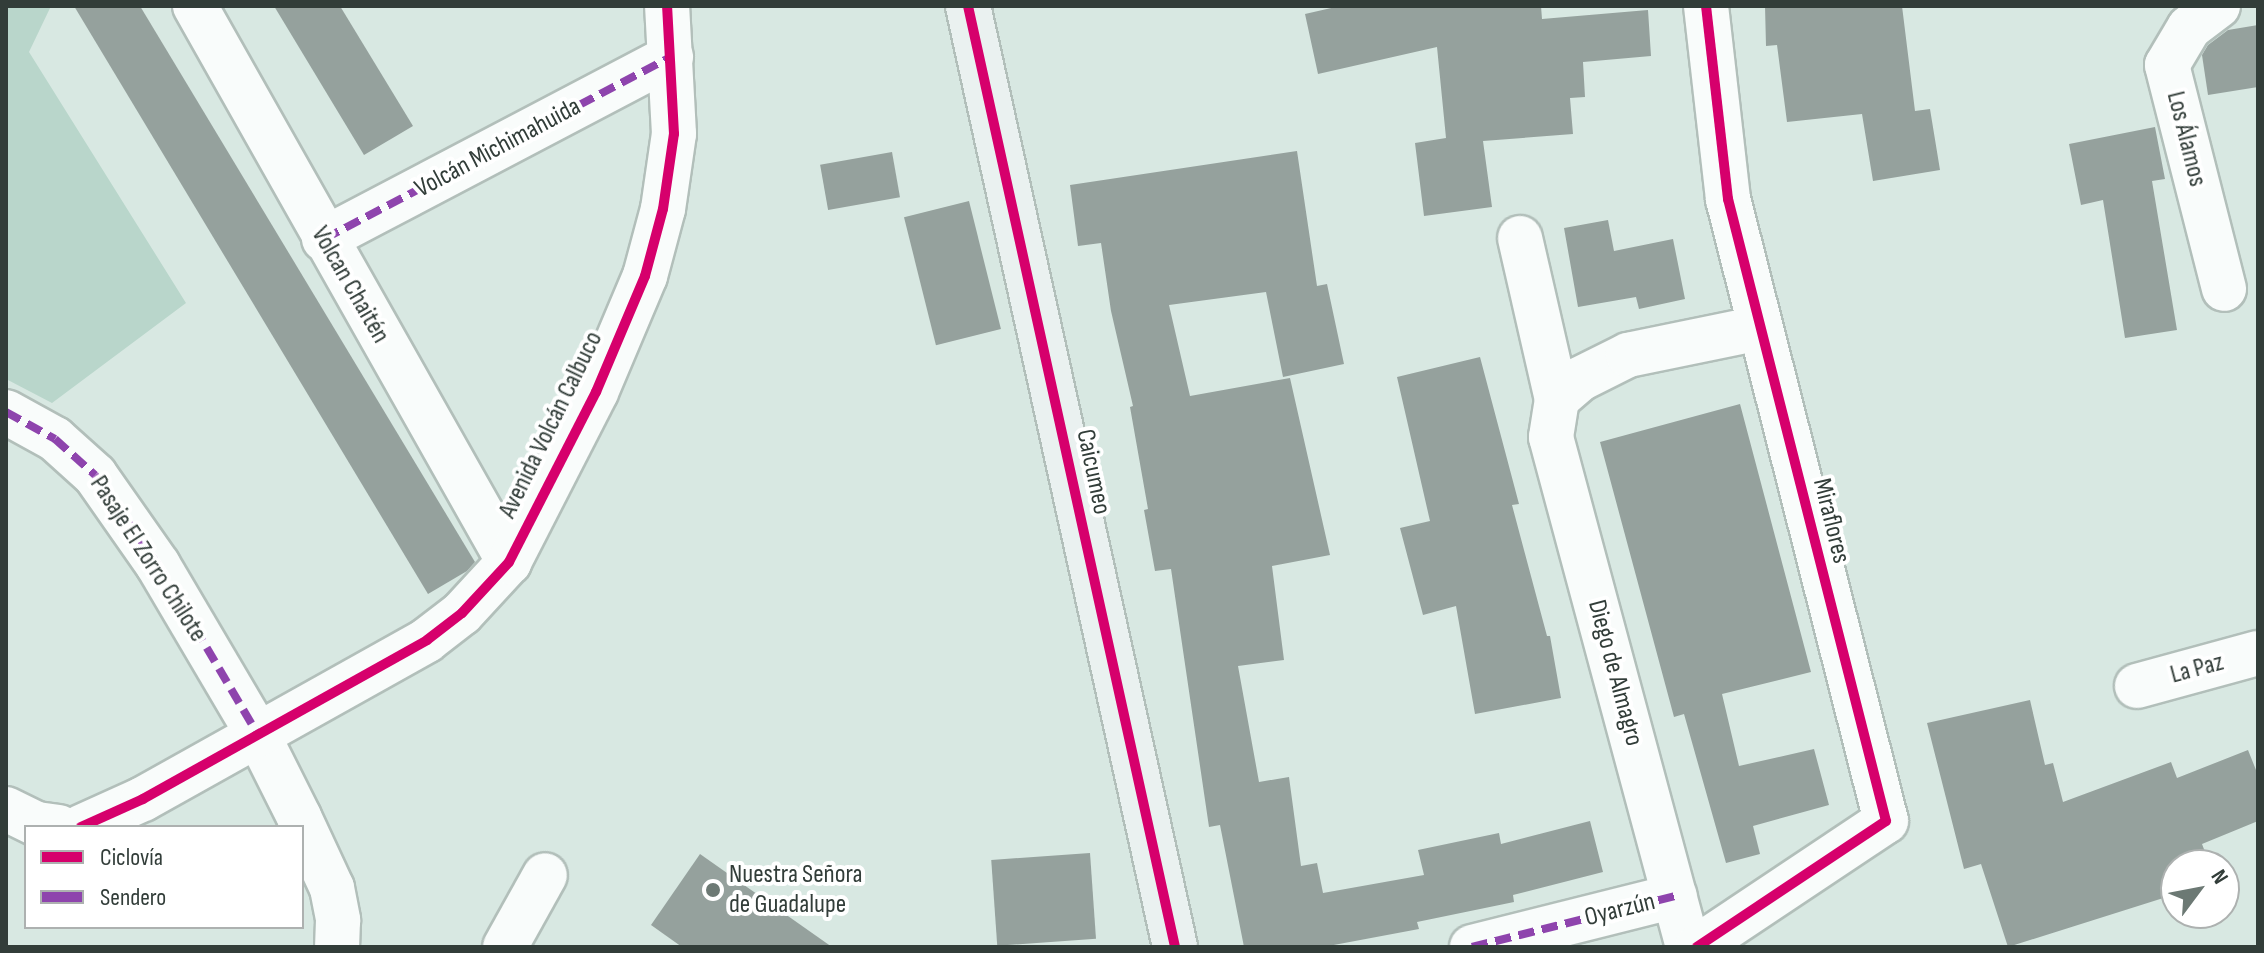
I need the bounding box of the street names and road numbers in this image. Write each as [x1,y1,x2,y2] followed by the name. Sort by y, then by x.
[2159,88,2213,190] street label: Los Álamos
[410,91,586,205] street label: Volcán Michimahuida
[304,221,396,349] street label: Volcan Chaitén
[492,327,610,523] street label: Avenida Volcán Calbuco
[1069,427,1117,517] street label: Caicumeo
[83,470,213,648] street label: Pasaje El Zorro Chilote
[1805,475,1857,567] street label: Miraflores
[1581,597,1649,749] street label: Diego de Almagro
[2167,647,2227,691] street label: La Paz
[1582,886,1658,934] street label: Oyarzún

